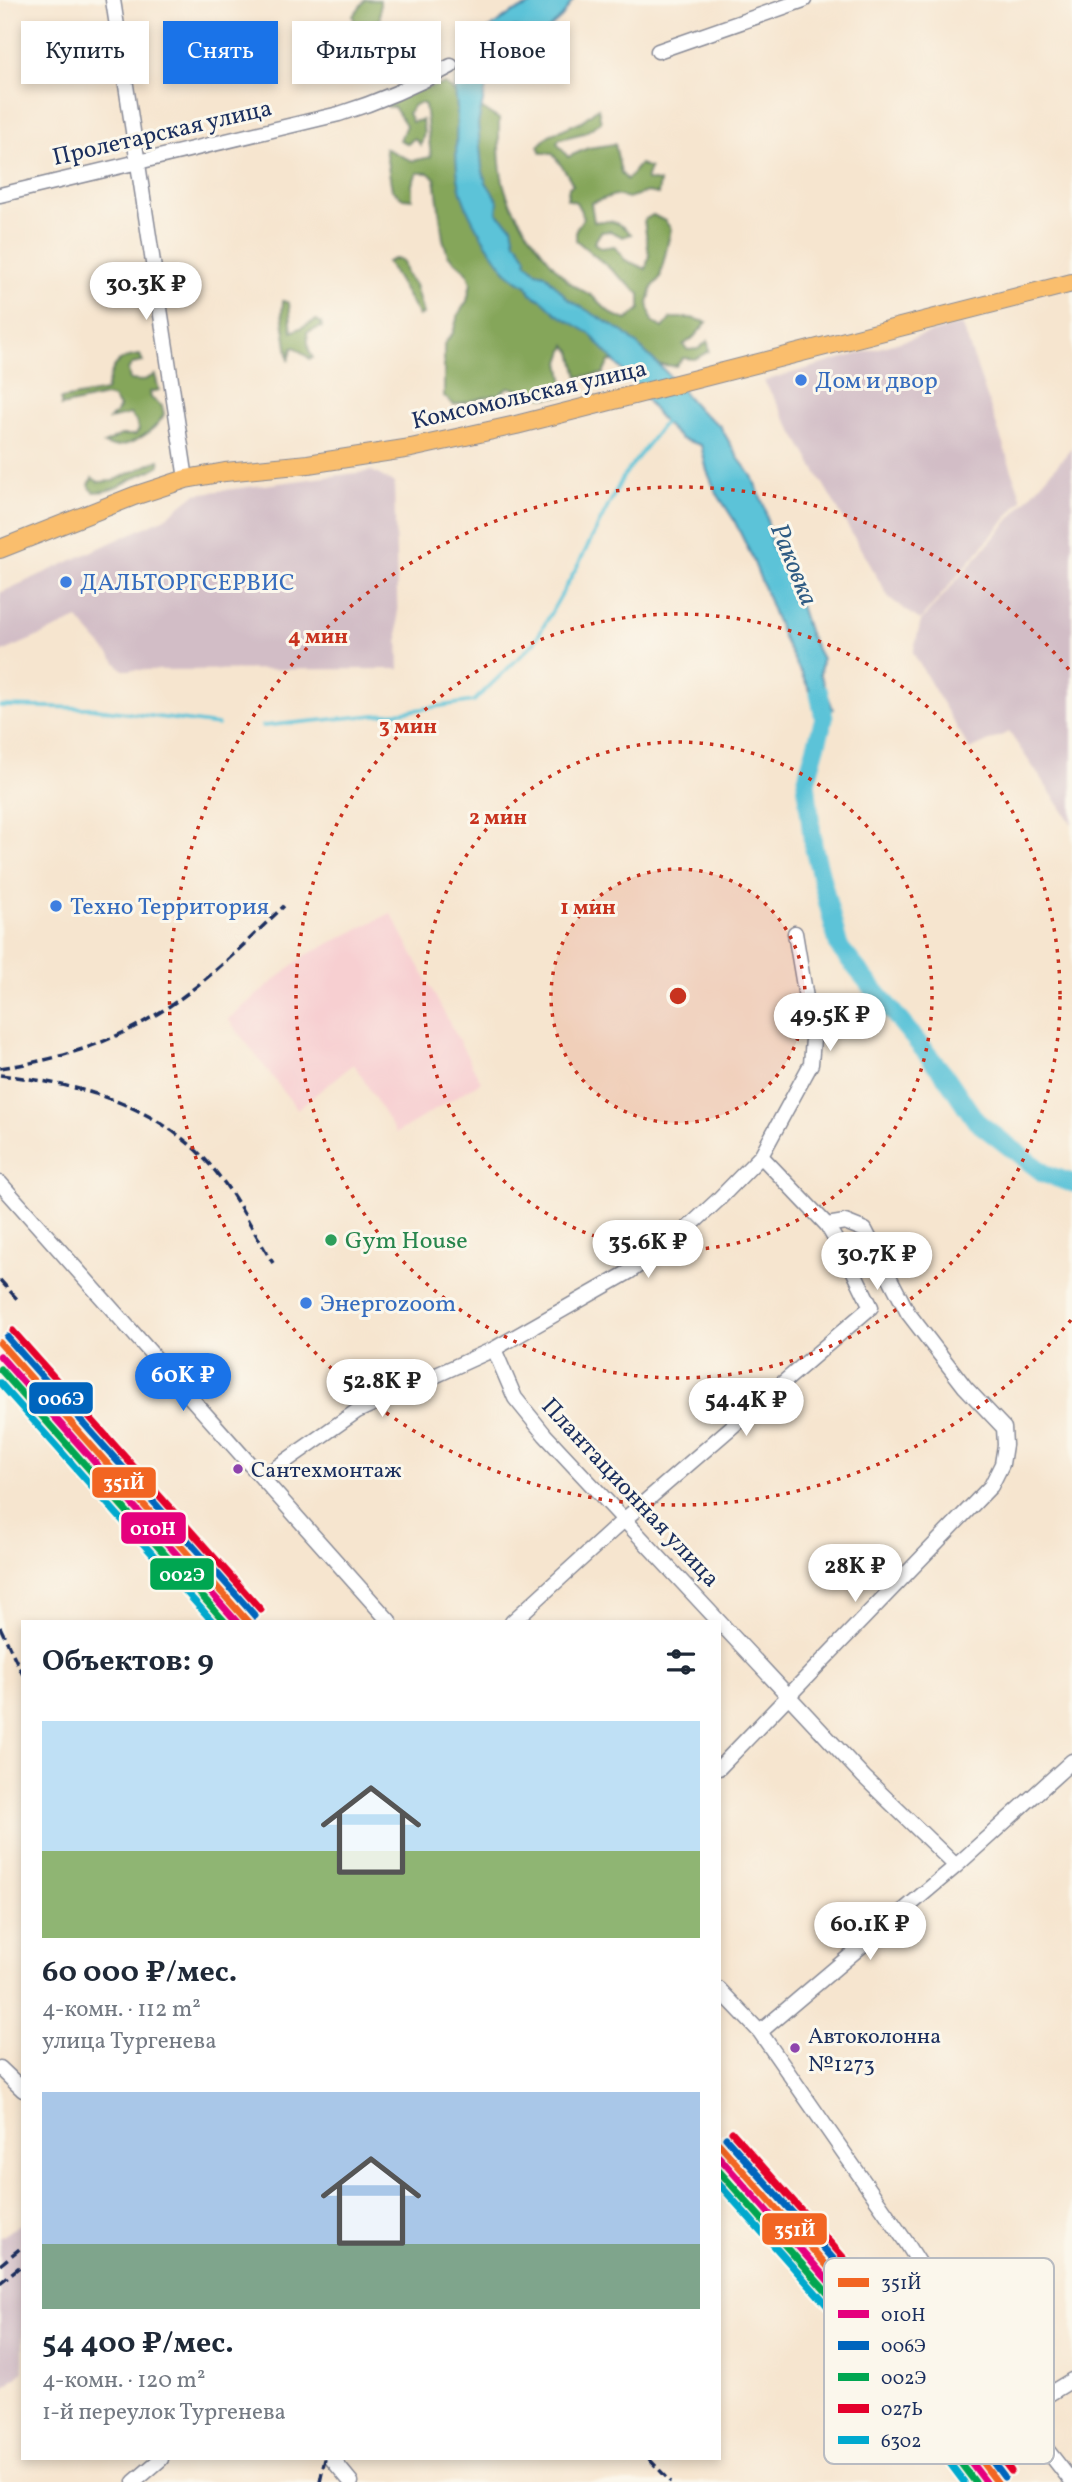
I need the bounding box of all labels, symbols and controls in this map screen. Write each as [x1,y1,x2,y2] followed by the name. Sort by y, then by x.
[21,21,149,84] chip: Купить
[163,21,278,84] chip: Снять
[292,21,441,84] chip: Фильтры
[455,21,570,84] chip: Новое
[49,92,276,176] street label: Пролетарская улица
[81,262,211,322] pin: 30.3K ₽
[106,269,186,301] text: 30.3K ₽
[409,352,650,440] street label: Комсомольская улица
[815,365,938,399] place label: Дом и двор
[793,372,809,388] marker: Дом и двор
[760,518,826,611] water label: Раковка
[80,567,295,601] place label: ДАЛЬТОРГСЕРВИС
[58,574,74,590] marker: ДАЛЬТОРГСЕРВИС
[288,623,348,652] text: 4 мин
[379,713,437,742] text: 3 мин
[469,804,527,833] text: 2 мин
[70,891,269,925] place label: Техно Территория
[560,894,616,923] text: 1 мин
[48,898,64,914] marker: Техно Территория
[666,984,690,1008] centre of rings
[765,993,895,1053] pin: 49.5K ₽
[790,1000,870,1032] text: 49.5K ₽
[583,1220,713,1280] pin: 35.6K ₽
[345,1225,468,1259] place label: Gym House
[609,1227,687,1259] text: 35.6K ₽
[323,1232,339,1248] marker: Gym House
[812,1232,942,1292] pin: 30.7K ₽
[837,1239,917,1271] text: 30.7K ₽
[320,1288,456,1322] place label: Энергоzoom
[298,1295,314,1311] marker: Энергоzoom
[134,1354,232,1413] pin: 60K ₽
[151,1360,215,1392] text: 60K ₽
[317,1360,447,1419] pin: 52.8K ₽
[342,1366,422,1398] text: 52.8K ₽
[681,1378,811,1438] pin: 54.4K ₽
[28,1381,94,1415] line badge: 006Э
[705,1385,787,1417] text: 54.4K ₽
[38,1387,84,1413] text: 006Э
[532,1391,727,1596] street label: Плантационная улица
[251,1456,402,1487] place label: Сантехмонтаж
[231,1462,245,1476] marker: Сантехмонтаж
[91,1466,157,1499] line badge: 351Й
[103,1471,145,1497] text: 351Й
[120,1511,187,1545] line badge: 010Н
[130,1517,176,1543] text: 010Н
[806,1544,904,1604] pin: 28K ₽
[824,1551,886,1583] text: 28K ₽
[149,1557,215,1591] line badge: 002Э
[159,1563,205,1589] text: 002Э
[42,1641,214,1683] text: Объектов: 9
[662,1643,700,1681] icon: filters
[308,1767,434,1893] icon: home
[805,1902,935,1962] pin: 60.1K ₽
[830,1909,910,1941] text: 60.1K ₽
[42,1952,237,1994] text: 60 000 ₽/мес.
[42,1994,201,2026] text: 4-комн. · 112 m²
[808,2022,941,2081] place label: Автоколонна №1273
[42,2026,217,2058] text: улица Тургенева
[788,2041,802,2055] marker: Автоколонна №1273
[308,2138,434,2264] icon: home
[761,2212,828,2246] line badge: 351Й
[774,2218,816,2244] text: 351Й
[824,2258,1054,2464] legend
[881,2271,922,2297] text: 351Й
[881,2303,926,2329] text: 010Н
[42,2323,234,2365] text: 54 400 ₽/мес.
[881,2334,926,2360] text: 006Э
[42,2365,205,2397] text: 4-комн. · 120 m²
[881,2366,926,2392] text: 002Э
[42,2397,286,2429] text: 1-й переулок Тургенева
[881,2397,923,2423] text: 027Ь
[881,2429,921,2455] text: 6302

